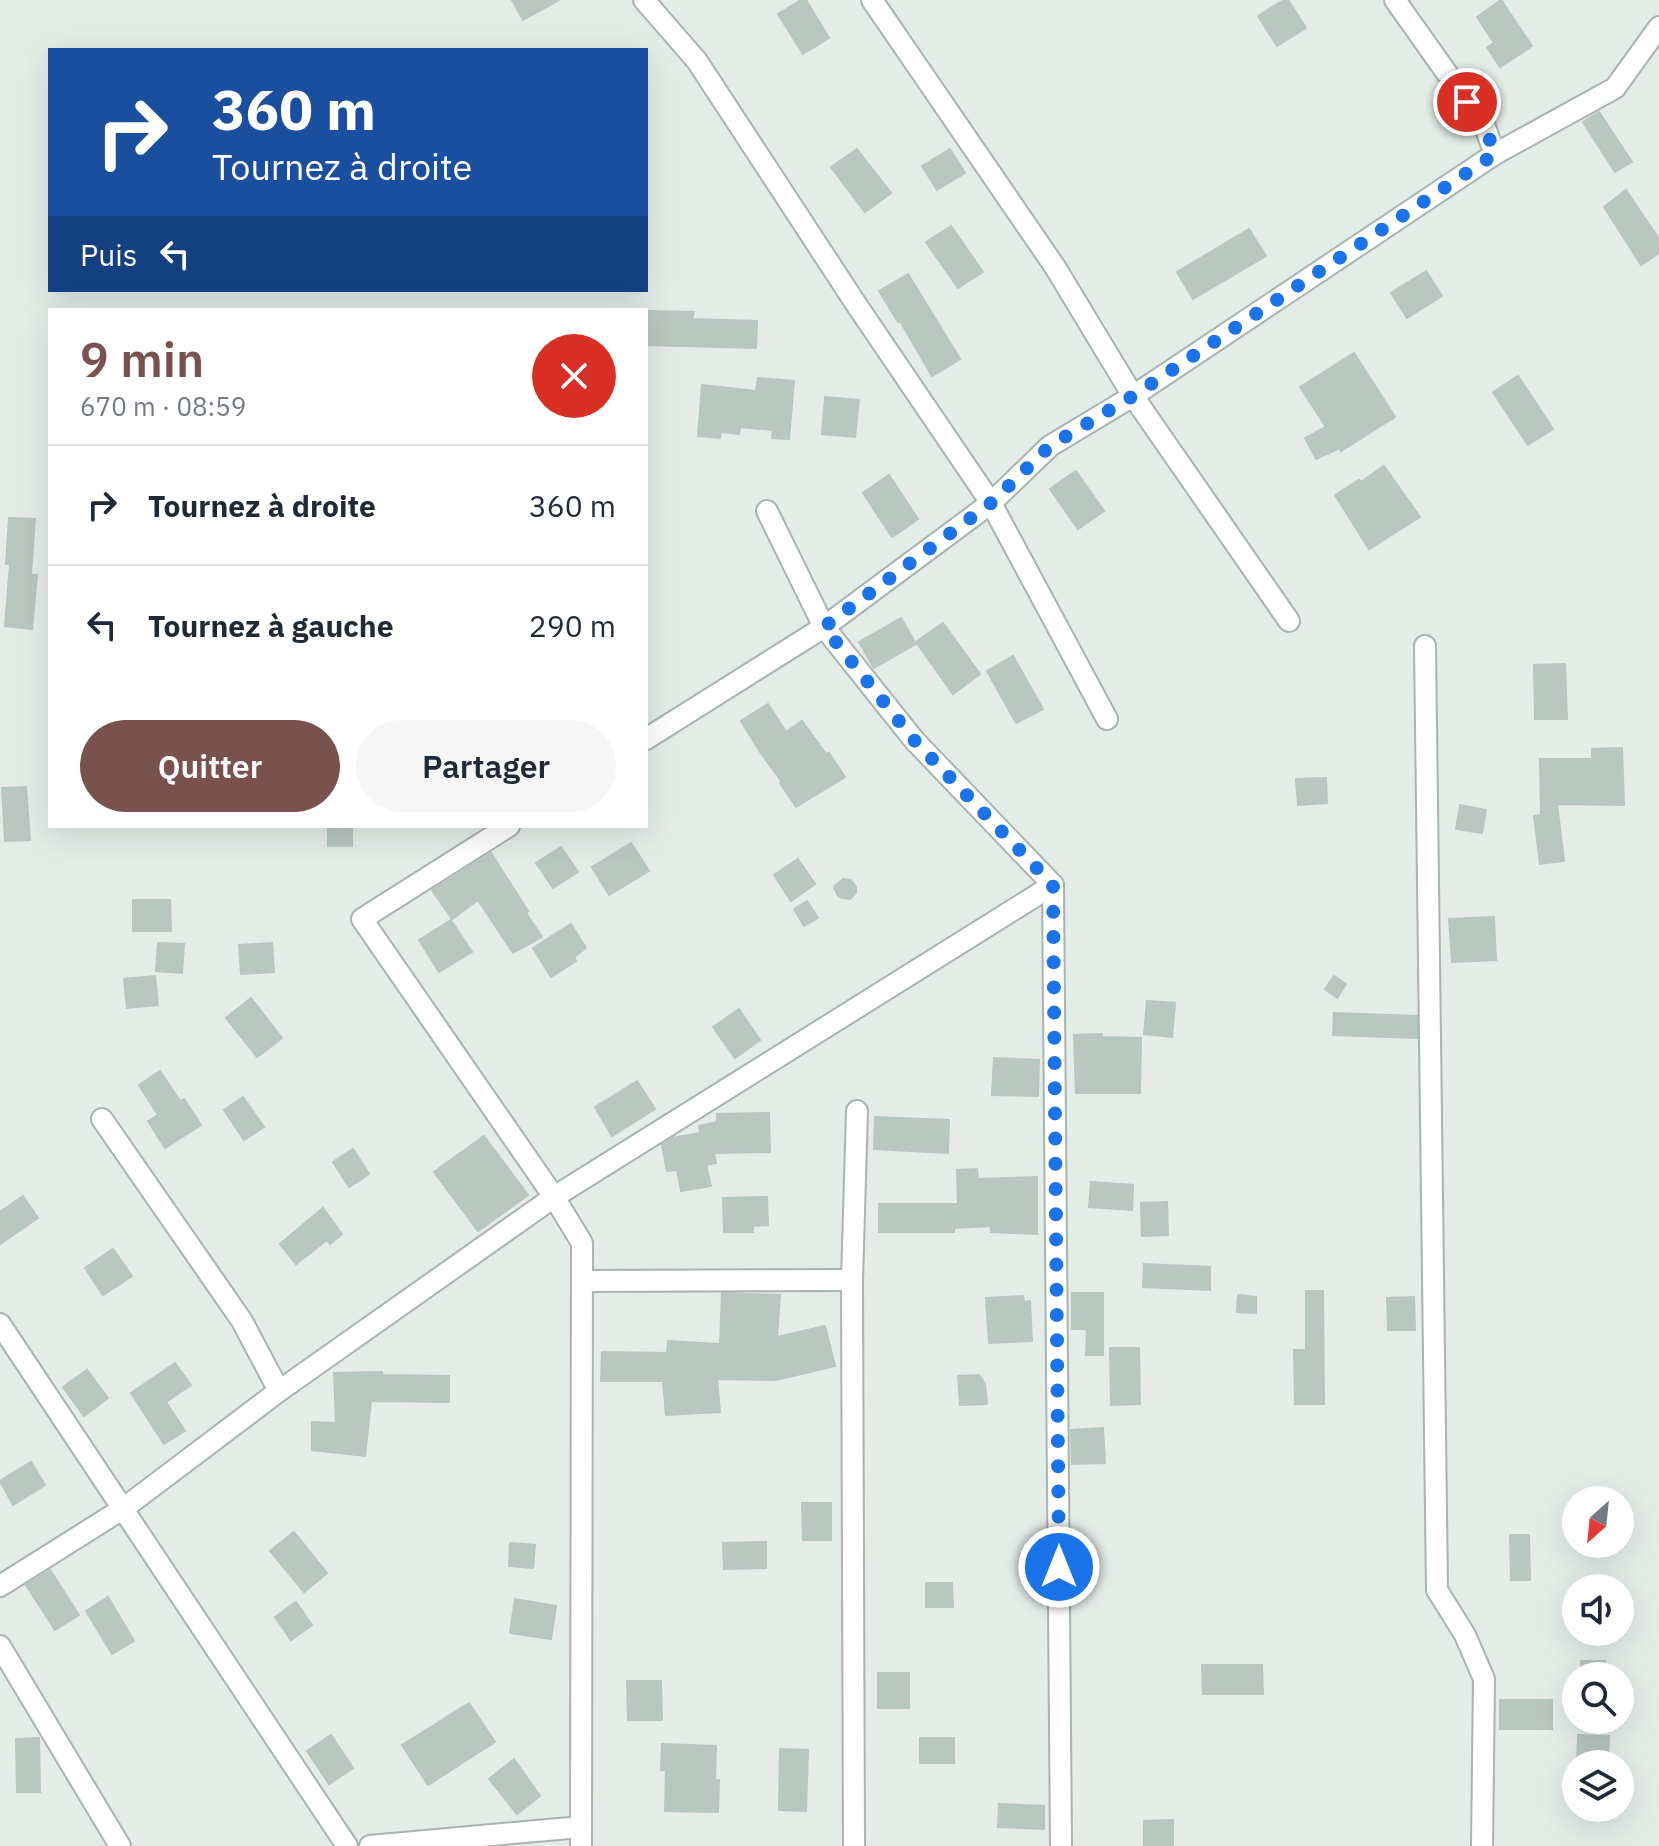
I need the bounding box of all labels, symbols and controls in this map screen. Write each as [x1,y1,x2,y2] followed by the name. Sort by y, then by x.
[1433,68,1501,136] pin
[212,73,376,145] text: 360 m
[80,80,184,184] icon: right
[1445,80,1489,124] icon: arrive
[212,143,472,190] text: Tournez à droite
[153,232,197,276] icon: left
[80,235,137,274] text: Puis
[80,328,204,390] text: 9 min
[532,334,616,418] button: close
[80,389,246,423] text: 670 m · 08:59
[80,483,124,527] icon: right
[148,486,376,525] text: Tournez à droite
[529,486,616,525] text: 360 m
[80,603,124,647] icon: left
[148,606,394,645] text: Tournez à gauche
[529,606,616,645] text: 290 m
[80,720,340,812] button: Quitter
[356,720,616,812] button: Partager
[1562,1486,1634,1558] north arrow
[1562,1486,1634,1822] map controls
[1017,1525,1101,1609] position arrow
[1562,1574,1634,1646] button: sound
[1562,1662,1634,1734] button: search
[1562,1750,1634,1822] button: layers

